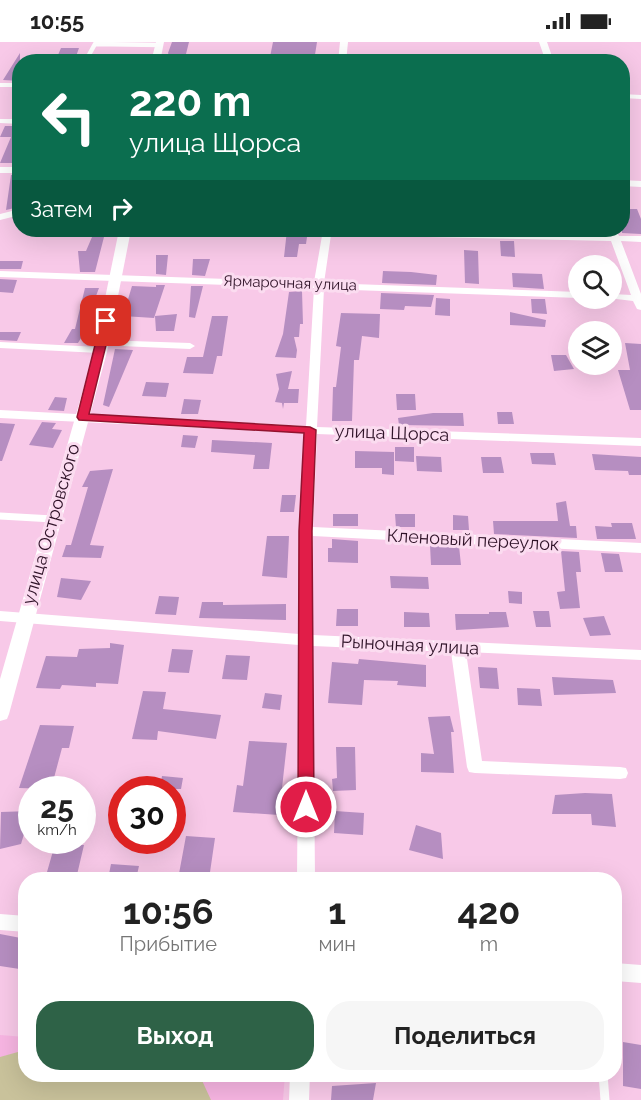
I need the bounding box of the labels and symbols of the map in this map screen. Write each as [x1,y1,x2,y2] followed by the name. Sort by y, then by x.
[223,272,357,294] street label: Ярмарочная улица
[80,295,131,346] pin
[334,420,450,445] street label: улица Щорса
[17,441,84,607] street label: улица Островского
[386,524,560,555] street label: Кленовый переулок
[340,630,480,659] street label: Рыночная улица
[274,775,338,839] position arrow
[108,776,186,854] speed limit sign: 30

